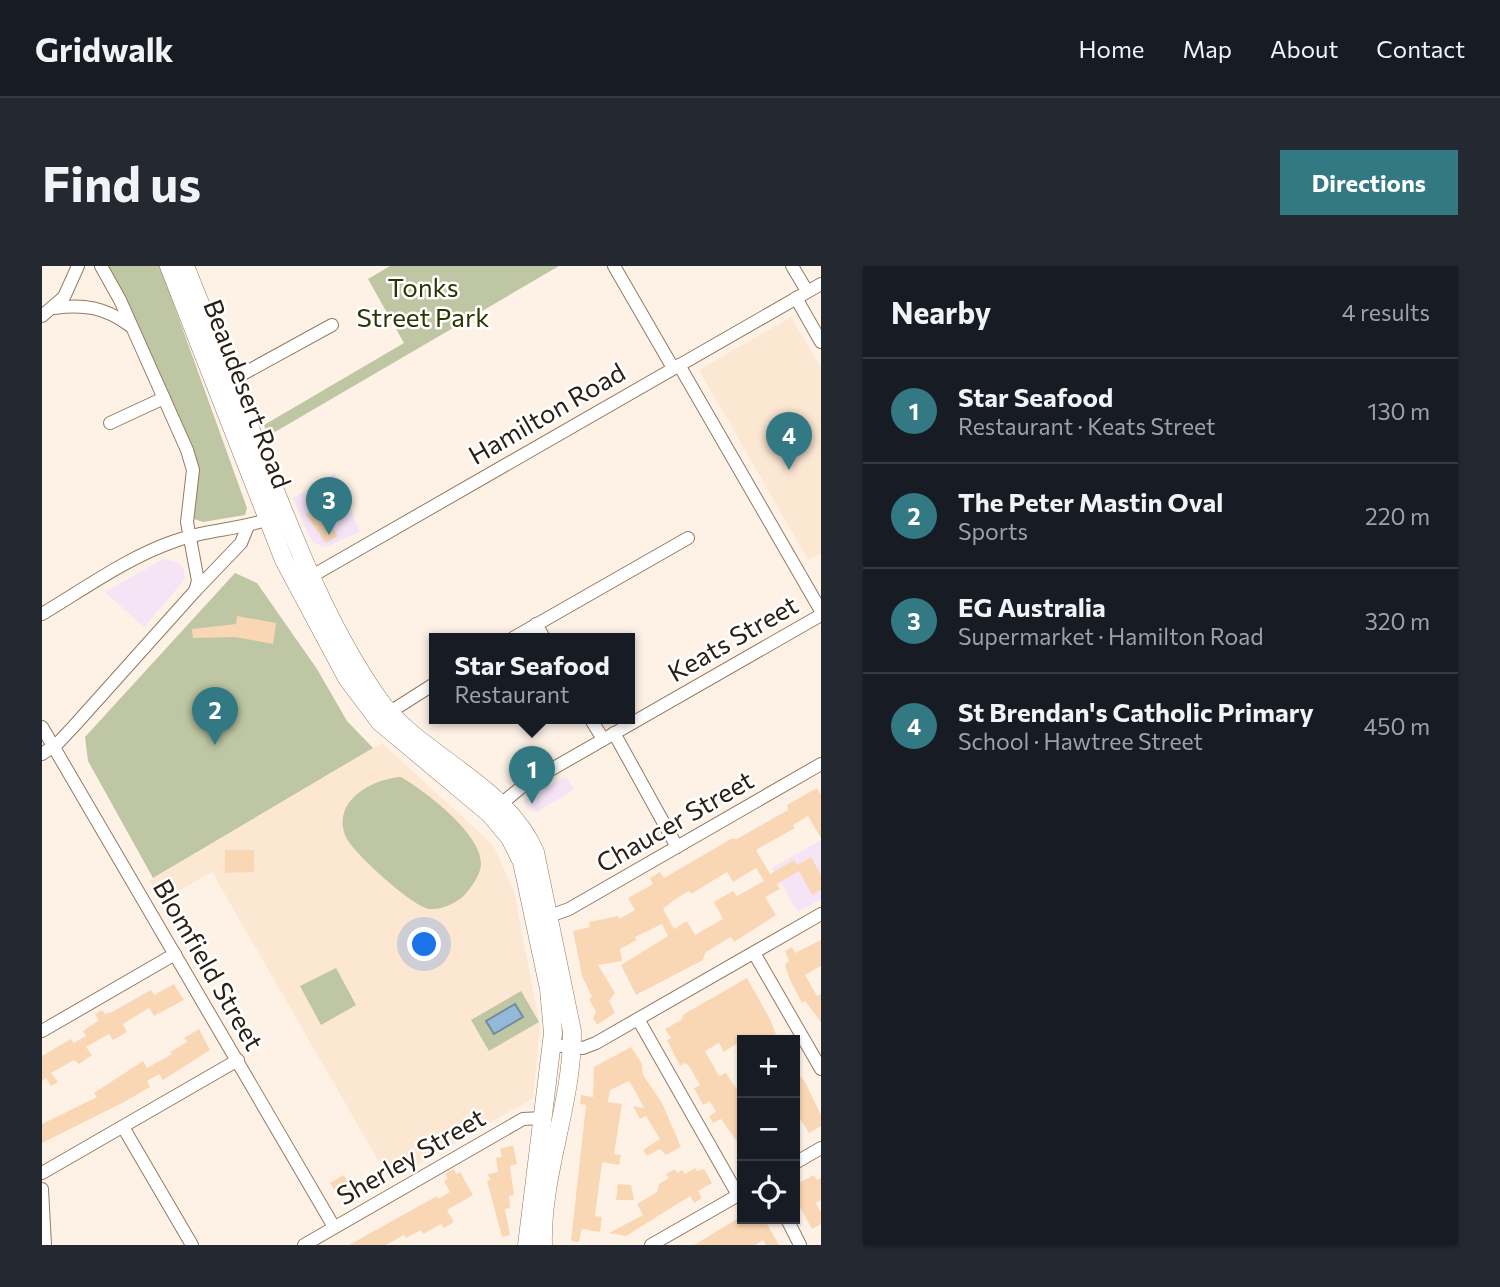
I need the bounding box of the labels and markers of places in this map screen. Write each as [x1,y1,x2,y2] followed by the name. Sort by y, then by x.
[766,412,812,470] pin: 4
[306,477,352,535] pin: 3
[192,687,238,745] pin: 2
[509,746,555,804] pin: 1

